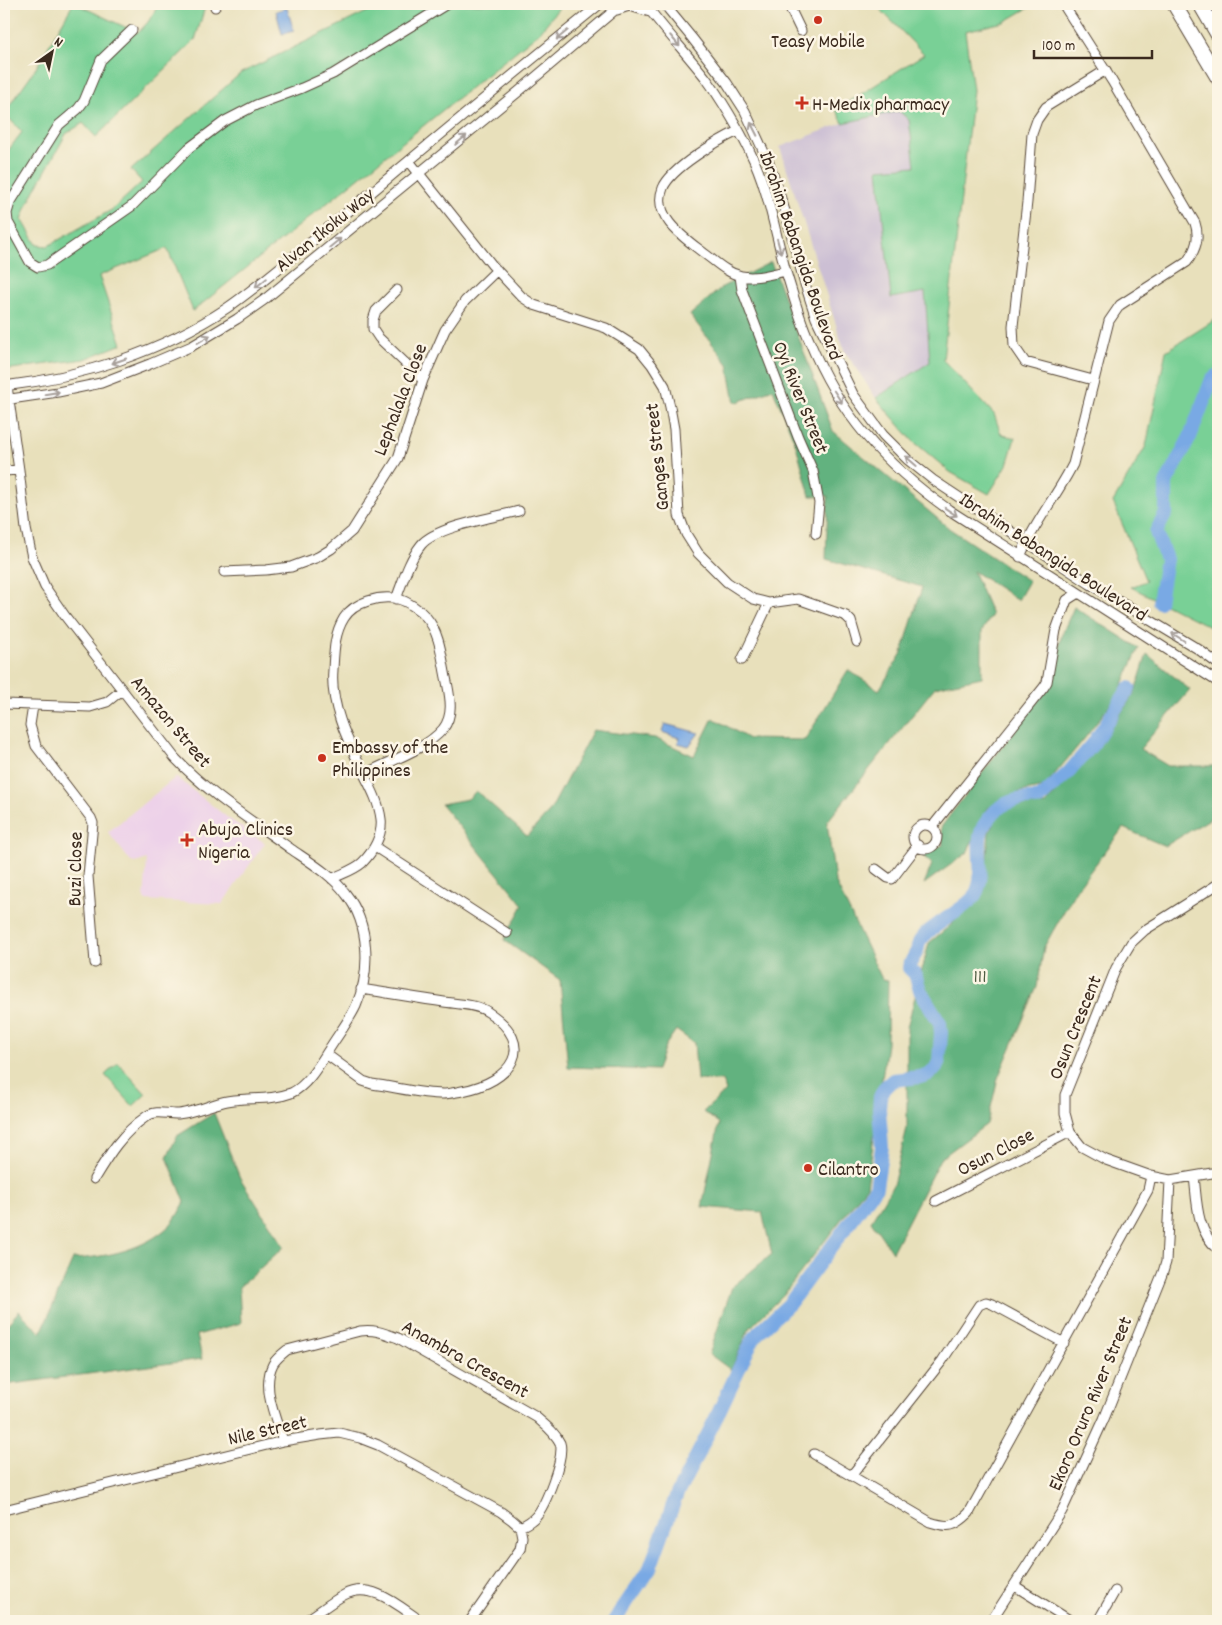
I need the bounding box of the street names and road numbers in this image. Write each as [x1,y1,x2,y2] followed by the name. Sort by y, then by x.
[750,148,848,364] street label: Ibrahim Babangida Boulevard
[270,182,382,280] street label: Alvan Ikoku Way
[764,338,834,459] street label: Oyi River Street
[368,340,436,460] street label: Lephalala Close
[639,402,679,512] street label: Ganges Street
[953,487,1152,630] street label: Ibrahim Babangida Boulevard
[123,671,217,775] street label: Amazon Street
[62,831,92,907] street label: Buzi Close
[1043,972,1110,1085] street label: Osun Crescent
[953,1122,1040,1185] street label: Osun Close
[1042,1313,1141,1496] street label: Ekoro Oruro River Street
[396,1314,533,1407] street label: Anambra Crescent
[225,1409,310,1455] street label: Nile Street

